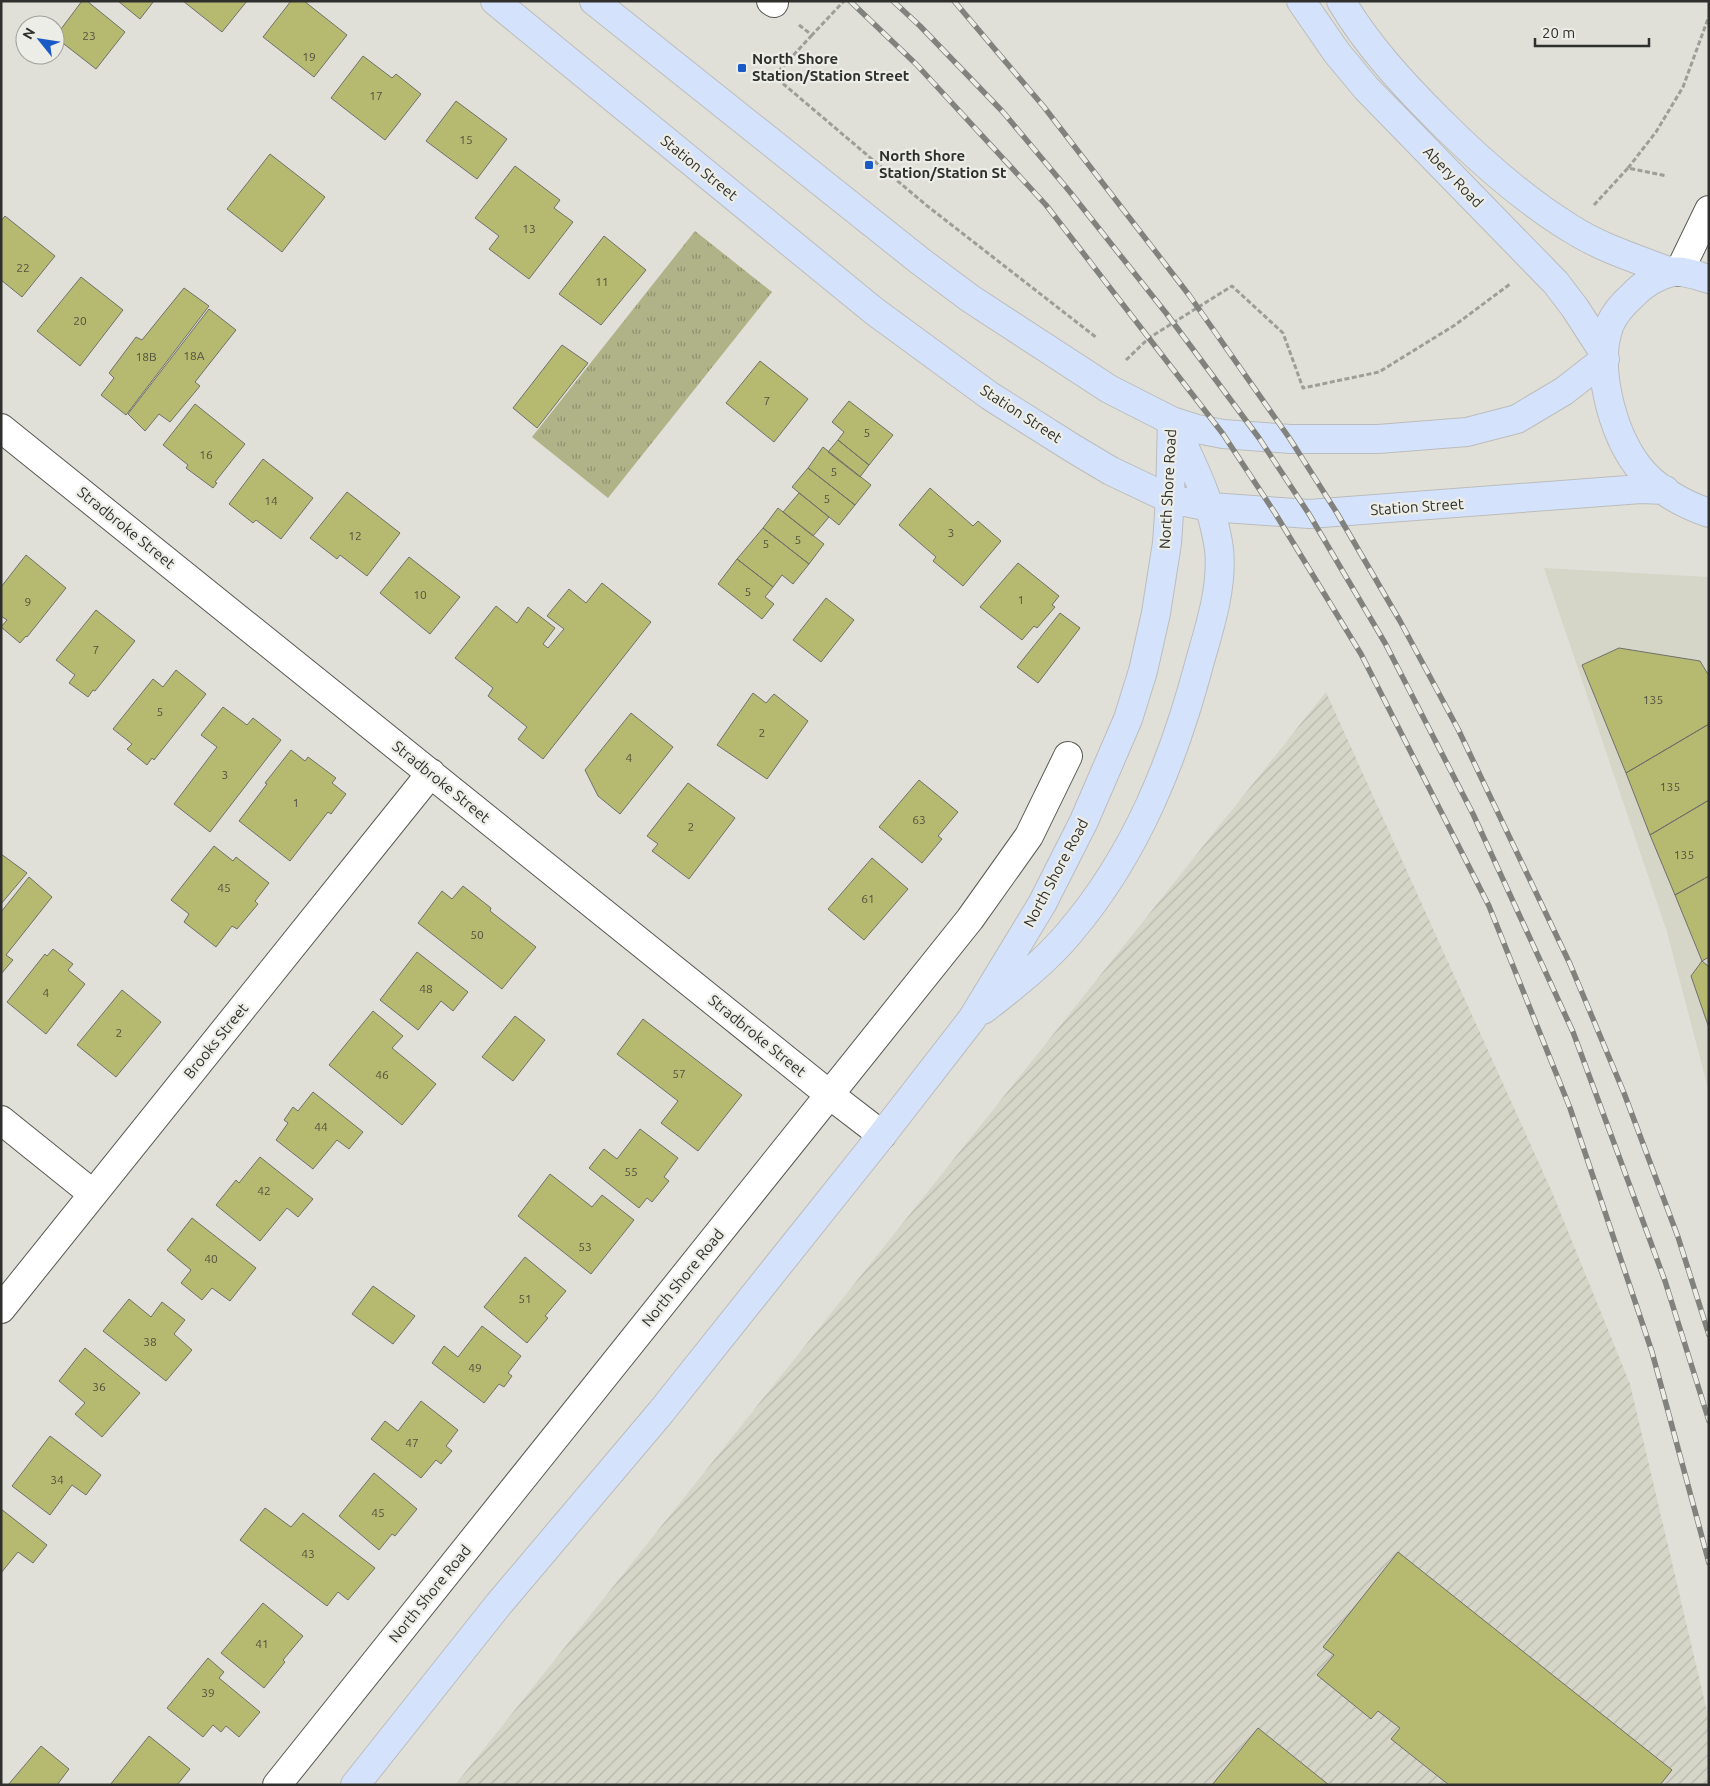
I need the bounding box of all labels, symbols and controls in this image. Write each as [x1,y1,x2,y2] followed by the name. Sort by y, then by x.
[15,15,65,65] north arrow
[1535,15,1649,47] scale bar
[1542,24,1575,41] text: 20 m
[19,25,38,42] text: N
[82,29,96,42] house number: 23
[302,50,316,63] house number: 19
[752,50,910,84] place label: North Shore Station/Station Street
[736,62,748,74] marker: North Shore Station/Station Street
[369,89,383,102] house number: 17
[658,132,741,204] street label: Station Street
[459,133,473,146] house number: 15
[1420,143,1487,211] street label: Abery Road
[879,147,1007,181] place label: North Shore Station/Station St
[863,159,875,171] marker: North Shore Station/Station St
[522,222,536,235] house number: 13
[16,261,30,274] house number: 22
[595,275,609,288] house number: 11
[73,314,87,327] house number: 20
[183,349,205,362] house number: 18A
[135,350,157,363] house number: 18B
[977,381,1065,446] street label: Station Street
[764,394,770,407] house number: 7
[864,426,870,439] house number: 5
[1156,428,1179,549] street label: North Shore Road
[199,448,213,461] house number: 16
[831,465,837,478] house number: 5
[74,483,178,572] street label: Stradbroke Street
[824,492,830,505] house number: 5
[264,494,278,507] house number: 14
[1370,495,1464,518] street label: Station Street
[948,526,954,539] house number: 3
[348,529,362,542] house number: 12
[795,533,801,546] house number: 5
[763,537,769,550] house number: 5
[745,585,751,598] house number: 5
[413,588,427,601] house number: 10
[1018,593,1024,606] house number: 1
[25,595,31,608] house number: 9
[93,643,99,656] house number: 7
[1643,693,1663,706] house number: 135
[157,705,163,718] house number: 5
[759,726,765,739] house number: 2
[389,737,493,826] street label: Stradbroke Street
[626,751,633,764] house number: 4
[222,768,228,781] house number: 3
[1660,780,1680,793] house number: 135
[293,796,299,809] house number: 1
[912,813,926,826] house number: 63
[1020,816,1091,930] street label: North Shore Road
[688,820,694,833] house number: 2
[1674,848,1694,861] house number: 135
[217,881,231,894] house number: 45
[861,892,875,905] house number: 61
[470,928,484,941] house number: 50
[419,982,433,995] house number: 48
[43,986,50,999] house number: 4
[705,991,809,1080] street label: Stradbroke Street
[180,999,251,1082] street label: Brooks Street
[116,1026,122,1039] house number: 2
[672,1067,686,1080] house number: 57
[375,1068,389,1081] house number: 46
[314,1120,328,1133] house number: 44
[624,1165,638,1178] house number: 55
[257,1184,271,1197] house number: 42
[638,1226,727,1330] street label: North Shore Road
[578,1240,592,1253] house number: 53
[204,1252,218,1265] house number: 40
[518,1292,532,1305] house number: 51
[143,1335,157,1348] house number: 38
[468,1361,482,1374] house number: 49
[92,1380,106,1393] house number: 36
[405,1436,419,1449] house number: 47
[50,1473,64,1486] house number: 34
[371,1506,385,1519] house number: 45
[385,1542,474,1646] street label: North Shore Road
[301,1547,315,1560] house number: 43
[255,1637,269,1650] house number: 41
[201,1686,215,1699] house number: 39

